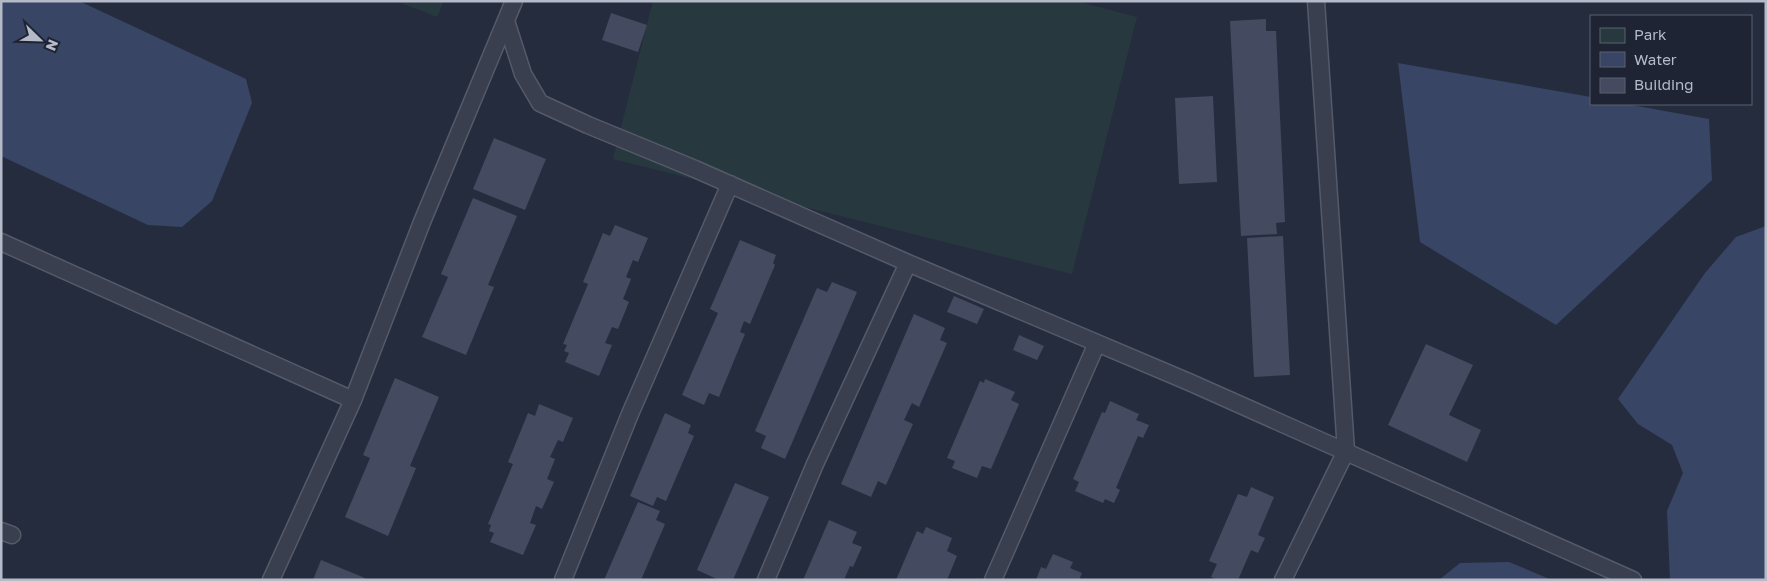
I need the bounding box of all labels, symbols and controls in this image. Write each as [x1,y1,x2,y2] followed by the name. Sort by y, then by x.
[15,15,65,65] north arrow
[1590,15,1752,105] legend
[1634,25,1667,43] text: Park
[43,37,62,53] text: N
[1634,50,1677,68] text: Water
[1634,75,1694,93] text: Building

